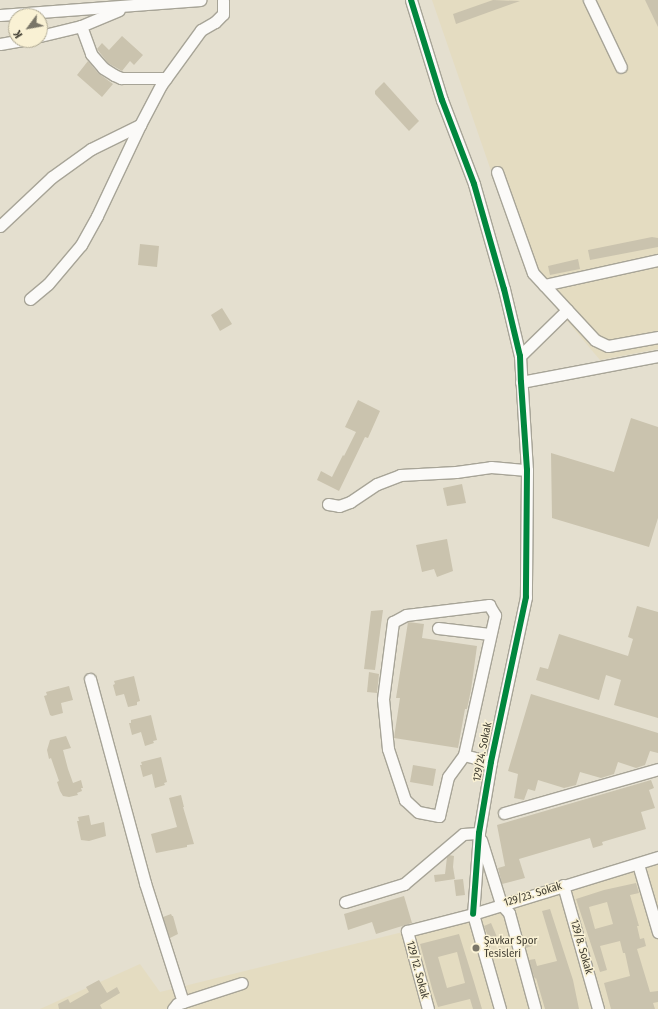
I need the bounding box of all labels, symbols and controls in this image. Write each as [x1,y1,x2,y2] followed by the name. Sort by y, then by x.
[8,8,48,48] north arrow
[11,28,25,40] text: K
[471,721,495,783] street label: 129/24. Sokak
[502,880,564,910] street label: 129/23. Sokak
[567,918,595,976] street label: 129/8. Sokak
[484,935,537,961] place label: Şavkar Spor Tesisleri
[403,940,431,1000] street label: 129/12. Sokak
[471,943,481,953] marker: Şavkar Spor Tesisleri

